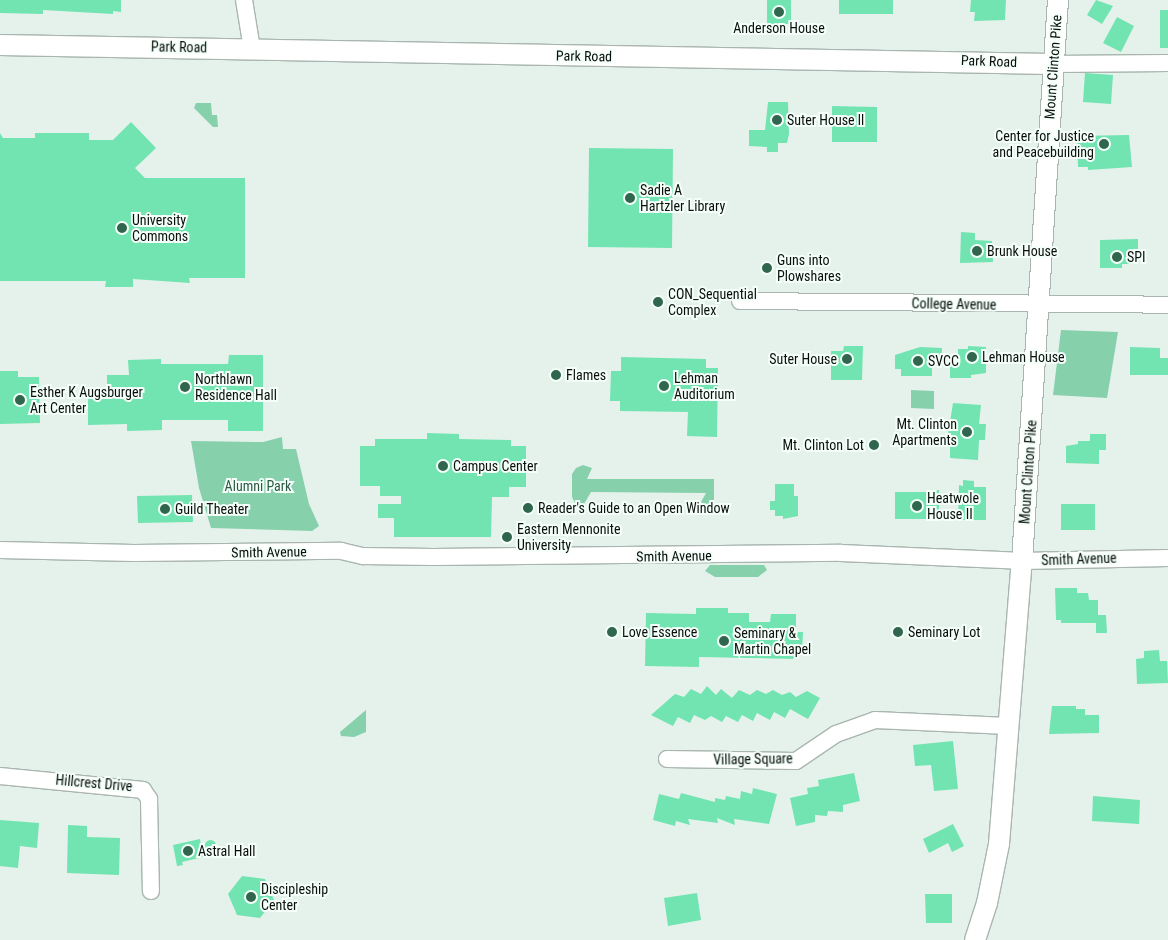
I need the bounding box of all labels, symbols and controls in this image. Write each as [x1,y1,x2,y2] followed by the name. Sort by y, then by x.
[773,6,785,18] marker: Anderson House
[1041,14,1065,120] street label: Mount Clinton Pike
[733,20,825,36] place label: Anderson House
[151,38,207,56] street label: Park Road
[556,47,612,65] street label: Park Road
[961,52,1017,70] street label: Park Road
[787,112,864,128] place label: Suter House ll
[771,114,783,126] marker: Suter House ll
[992,128,1094,160] place label: Center for Justice and Peacebuilding
[1098,138,1110,150] marker: Center for Justice and Peacebuilding
[640,182,725,214] place label: Sadie A Hartzler Library
[624,192,636,204] marker: Sadie A Hartzler Library
[132,212,188,244] place label: University Commons
[116,222,128,234] marker: University Commons
[987,243,1057,259] place label: Brunk House
[971,245,983,257] marker: Brunk House
[1127,249,1146,265] place label: SPI
[1111,251,1123,263] marker: SPI
[777,252,841,284] place label: Guns into Plowshares
[761,262,773,274] marker: Guns into Plowshares
[668,286,757,318] place label: CON_Sequential Complex
[911,295,997,313] street label: College Avenue
[652,296,664,308] marker: CON_Sequential Complex
[982,349,1065,365] place label: Lehman House
[769,351,837,367] place label: Suter House
[966,351,978,363] marker: Lehman House
[841,353,853,365] marker: Suter House
[928,353,959,369] place label: SVCC
[912,355,924,367] marker: SVCC
[566,367,606,383] place label: Flames
[550,369,562,381] marker: Flames
[674,370,735,402] place label: Lehman Auditorium
[195,371,277,404] place label: Northlawn Residence Hall
[658,380,670,392] marker: Lehman Auditorium
[179,381,191,393] marker: Northlawn Residence Hall
[30,384,143,417] place label: Esther K Augsburger Art Center
[14,394,26,406] marker: Esther K Augsburger Art Center
[892,416,957,448] place label: Mt. Clinton Apartments
[1016,419,1040,525] street label: Mount Clinton Pike
[961,426,973,438] marker: Mt. Clinton Apartments
[782,437,864,453] place label: Mt. Clinton Lot
[868,439,880,451] marker: Mt. Clinton Lot
[453,458,538,474] place label: Campus Center
[437,460,449,472] marker: Campus Center
[225,478,291,494] park label: Alumni Park
[927,490,979,522] place label: Heatwole House II
[538,500,730,516] place label: Reader's Guide to an Open Window
[911,500,923,512] marker: Heatwole House II
[175,501,249,517] place label: Guild Theater
[522,502,534,514] marker: Reader's Guide to an Open Window
[159,503,171,515] marker: Guild Theater
[517,521,620,554] place label: Eastern Mennonite University
[501,531,513,543] marker: Eastern Mennonite University
[231,543,307,561] street label: Smith Avenue
[636,547,712,565] street label: Smith Avenue
[1041,549,1117,569] street label: Smith Avenue
[622,624,697,640] place label: Love Essence
[908,624,980,640] place label: Seminary Lot
[734,625,811,658] place label: Seminary & Martin Chapel
[606,626,618,638] marker: Love Essence
[892,626,904,638] marker: Seminary Lot
[718,635,730,647] marker: Seminary & Martin Chapel
[713,750,793,768] street label: Village Square
[55,771,133,795] street label: Hillcrest Drive
[198,843,256,859] place label: Astral Hall
[182,845,194,857] marker: Astral Hall
[261,881,328,914] place label: Discipleship Center
[245,891,257,903] marker: Discipleship Center

